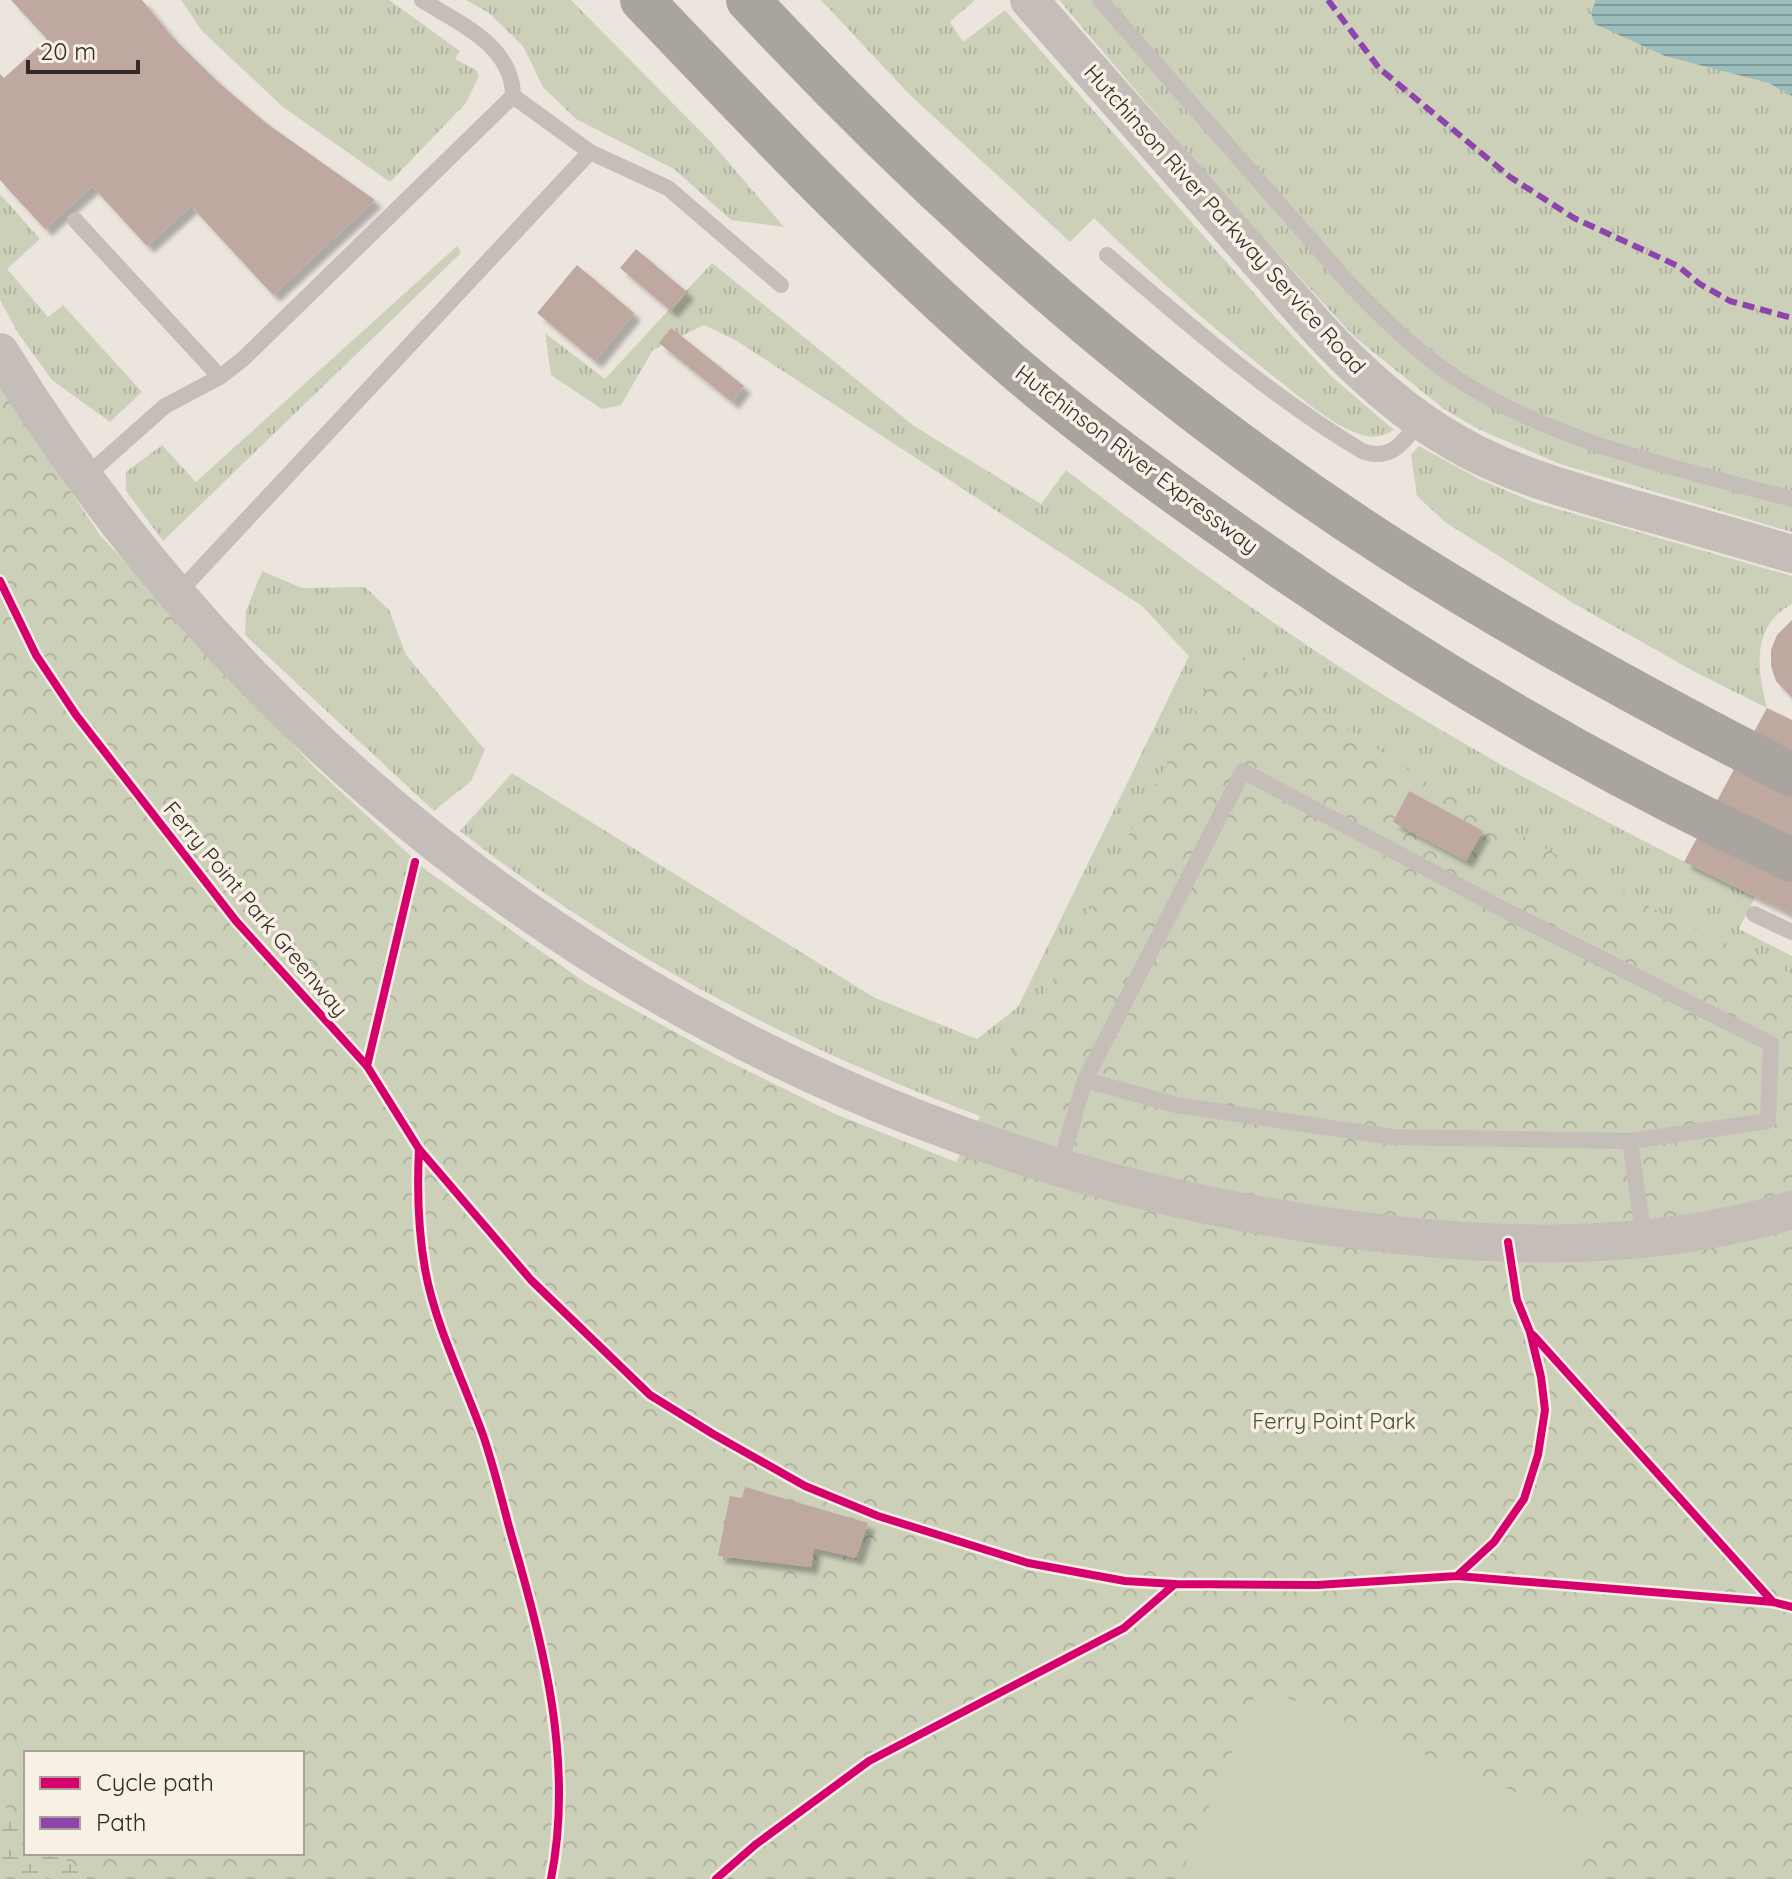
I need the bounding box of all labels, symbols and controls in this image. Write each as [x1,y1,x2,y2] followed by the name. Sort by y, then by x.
[28,24,138,74] scale bar
[40,36,96,66] text: 20 m
[1078,58,1372,380] street label: Hutchinson River Parkway Service Road
[1010,358,1264,560] street label: Hutchinson River Expressway
[158,795,354,1023] street label: Ferry Point Park Greenway
[1252,1407,1416,1435] park label: Ferry Point Park
[24,1751,304,1855] legend
[96,1767,214,1797] text: Cycle path
[96,1807,147,1837] text: Path

